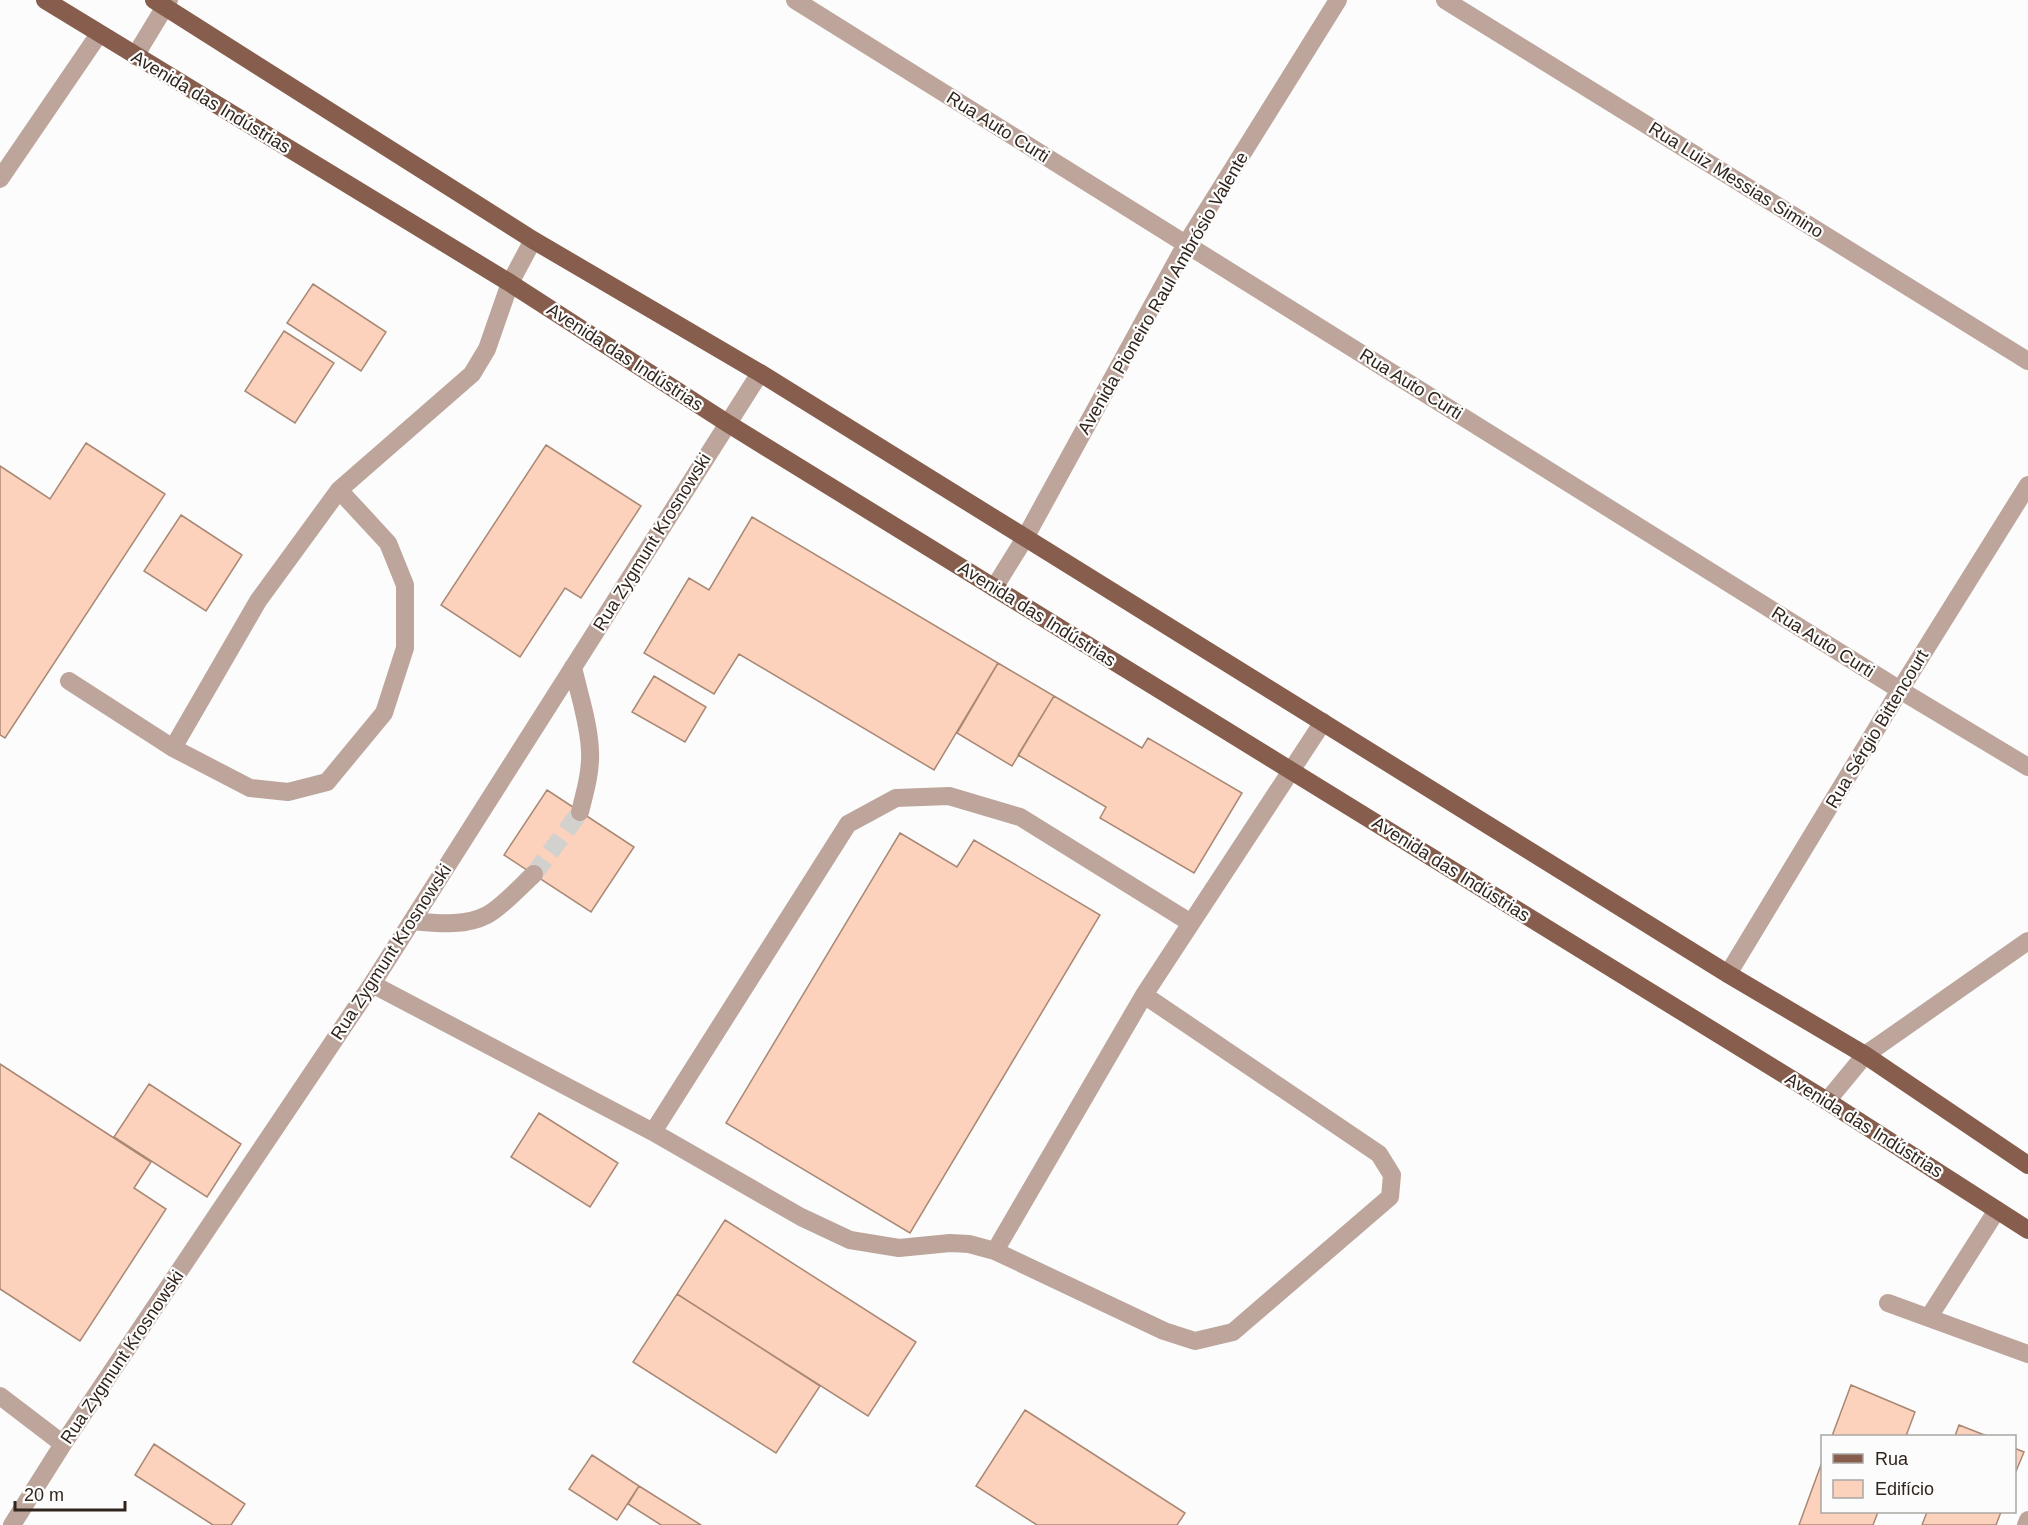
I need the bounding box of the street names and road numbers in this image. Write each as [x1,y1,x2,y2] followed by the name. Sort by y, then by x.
[128,47,294,157] street label: Avenida das Indústrias
[943,88,1053,166] street label: Rua Auto Curti
[1645,118,1827,242] street label: Rua Luiz Messias Simino
[1074,148,1252,438] street label: Avenida Pioneiro Raul Ambrósio Valente
[543,299,707,415] street label: Avenida das Indústrias
[1356,345,1466,423] street label: Rua Auto Curti
[589,450,715,634] street label: Rua Zygmunt Krosnowski
[955,557,1119,671] street label: Avenida das Indústrias
[1768,603,1878,681] street label: Rua Auto Curti
[1822,646,1932,812] street label: Rua Sérgio Bittencourt
[1369,812,1533,926] street label: Avenida das Indústrias
[327,861,455,1043] street label: Rua Zygmunt Krosnowski
[1782,1068,1946,1182] street label: Avenida das Indústrias
[56,1266,188,1448] street label: Rua Zygmunt Krosnowski

